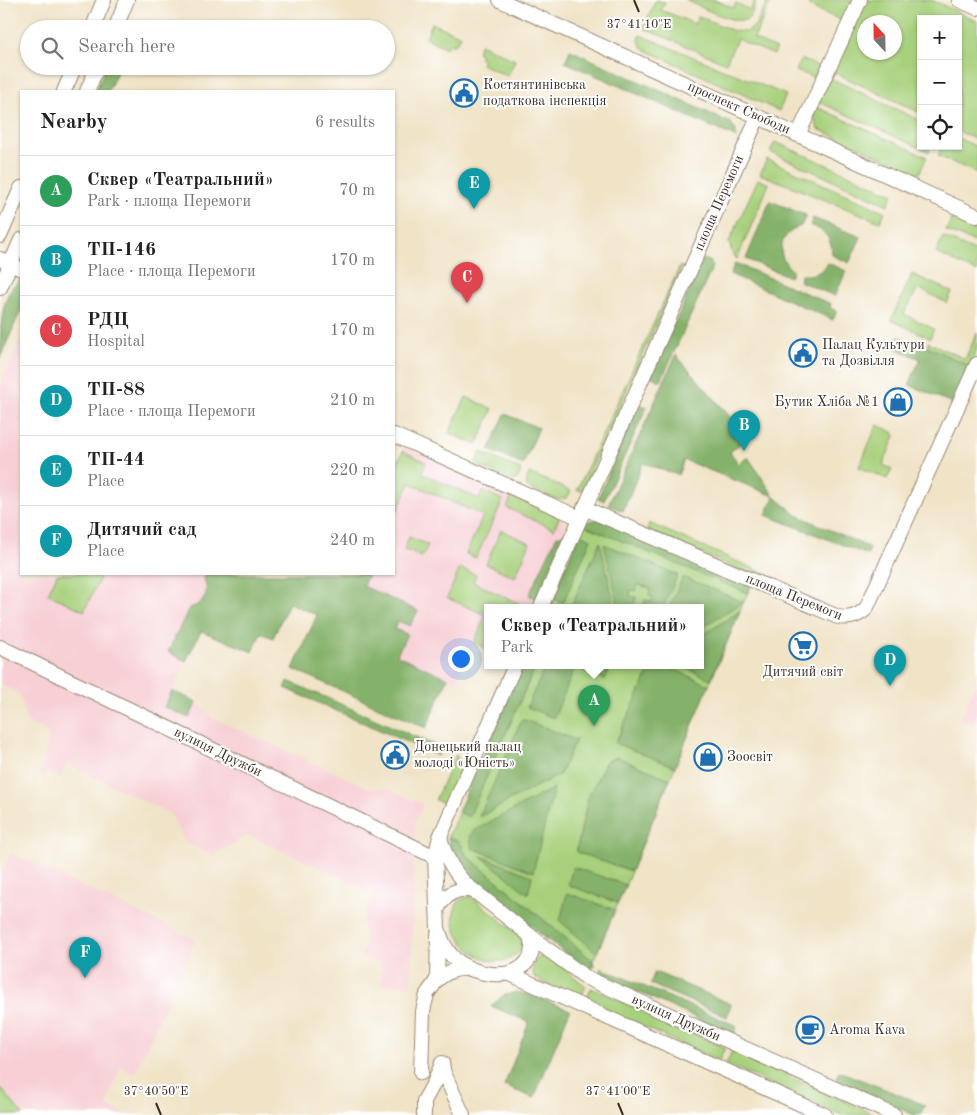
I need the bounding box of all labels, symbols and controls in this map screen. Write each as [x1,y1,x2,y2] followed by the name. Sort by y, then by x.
[857,15,902,60] north arrow
[917,15,962,150] map controls
[917,15,962,60] button: +
[607,19,671,31] text: 37°41'10"E
[20,20,395,75] search box
[38,34,66,62] icon: search
[78,38,175,57] text: Search here
[917,60,962,105] button: −
[449,78,479,108] public building icon: Костянтинівська податкова інспекція
[483,78,607,108] place label: Костянтинівська податкова інспекція
[686,79,792,137] street label: проспект Свободи
[917,105,962,150] button: locate
[40,112,108,133] text: Nearby
[315,115,375,131] text: 6 results
[692,153,746,253] street label: площа Перемоги
[458,168,490,209] pin: E
[87,171,274,190] text: Сквер «Театральний»
[50,183,62,199] text: A
[339,183,375,199] text: 70 m
[87,194,251,210] text: Park · площа Перемоги
[87,241,156,260] text: ТП-146
[50,253,62,269] text: B
[330,253,375,269] text: 170 m
[451,262,483,303] pin: C
[87,264,256,280] text: Place · площа Перемоги
[87,311,129,330] text: РДЦ
[51,323,61,339] text: C
[330,323,375,339] text: 170 m
[87,334,145,350] text: Hospital
[788,338,818,368] public building icon: Палац Культури та Дозвілля
[822,338,925,368] place label: Палац Культури та Дозвілля
[87,381,145,400] text: ТП-88
[883,387,913,417] shop icon: Бутик Хліба №1
[50,393,62,409] text: D
[330,393,375,409] text: 210 m
[774,395,879,409] place label: Бутик Хліба №1
[87,404,256,420] text: Place · площа Перемоги
[728,410,760,451] pin: B
[87,451,145,470] text: ТП-44
[50,463,62,479] text: E
[330,463,375,479] text: 220 m
[87,474,124,490] text: Place
[87,521,197,540] text: Дитячий сад
[51,533,61,549] text: F
[330,533,375,549] text: 240 m
[87,544,124,560] text: Place
[744,571,844,623] street label: площа Перемоги
[484,604,704,669] popup
[501,617,687,636] text: Сквер «Театральний»
[788,631,818,661] supermarket icon: Дитячий світ
[501,640,534,656] text: Park
[874,645,906,686] pin: D
[448,646,474,672] your location
[763,665,844,679] place label: Дитячий світ
[578,685,610,726] pin: A
[172,725,264,779] street label: вулиця Дружби
[380,740,410,770] public building icon: Донецький палац молоді «Юність»
[414,740,521,770] place label: Донецький палац молоді «Юність»
[693,742,723,772] shop icon: Зоосвіт
[727,750,773,764] place label: Зоосвіт
[69,937,101,978] pin: F
[629,992,723,1044] street label: вулиця Дружби
[795,1015,825,1045] cafe icon: Aroma Kava
[829,1023,905,1037] place label: Aroma Kava
[124,1085,188,1098] text: 37°40'50"E
[586,1086,650,1098] text: 37°41'00"E

